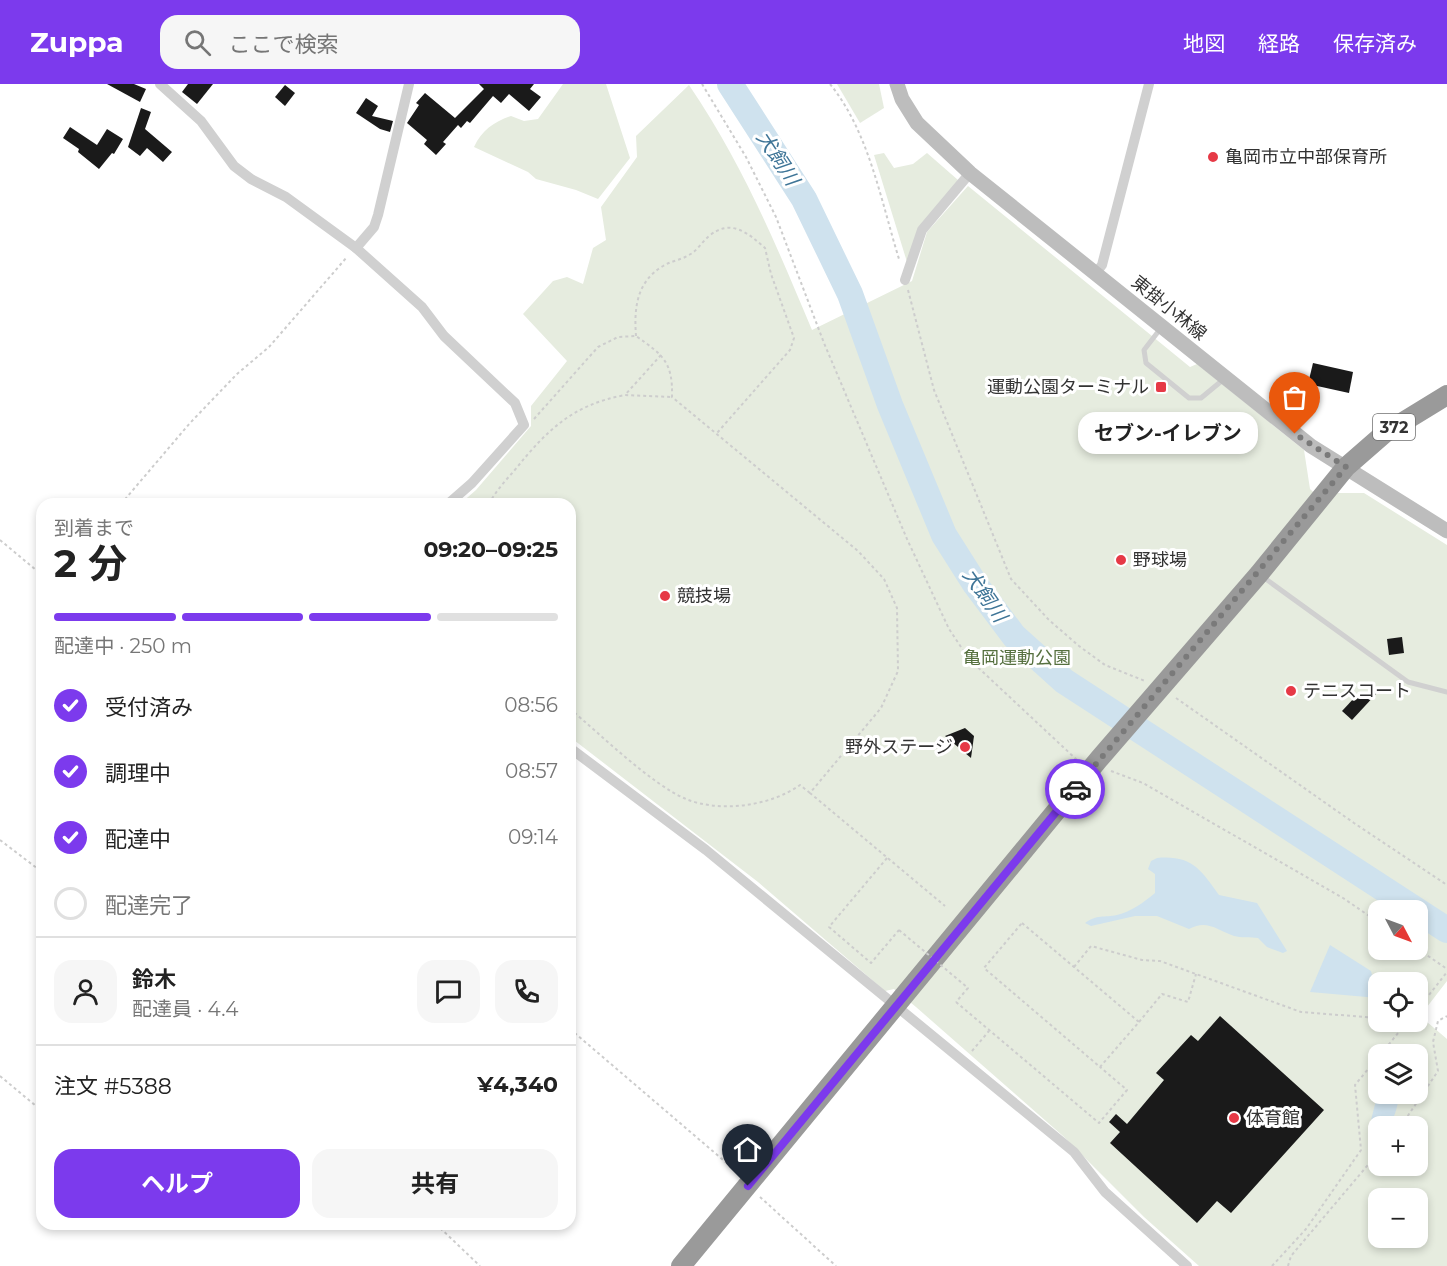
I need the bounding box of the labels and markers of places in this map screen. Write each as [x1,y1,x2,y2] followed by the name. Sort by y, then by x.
[1225,146,1387,168] place label: 亀岡市立中部保育所
[1206,150,1220,164] marker: 亀岡市立中部保育所
[1269,372,1320,434] pin
[987,376,1149,398] place label: 運動公園ターミナル
[1154,380,1168,394] marker: 運動公園ターミナル
[1079,413,1259,455] callout: セブン-イレブン
[1133,549,1187,571] place label: 野球場
[1114,553,1128,567] marker: 野球場
[677,585,731,607] place label: 競技場
[658,589,672,603] marker: 競技場
[1303,680,1411,702] place label: テニスコート
[1284,684,1298,698] marker: テニスコート
[845,736,953,758] place label: 野外ステージ
[958,740,972,754] marker: 野外ステージ
[1246,1107,1300,1129] place label: 体育館
[1227,1111,1241,1125] marker: 体育館
[722,1124,773,1186] pin

